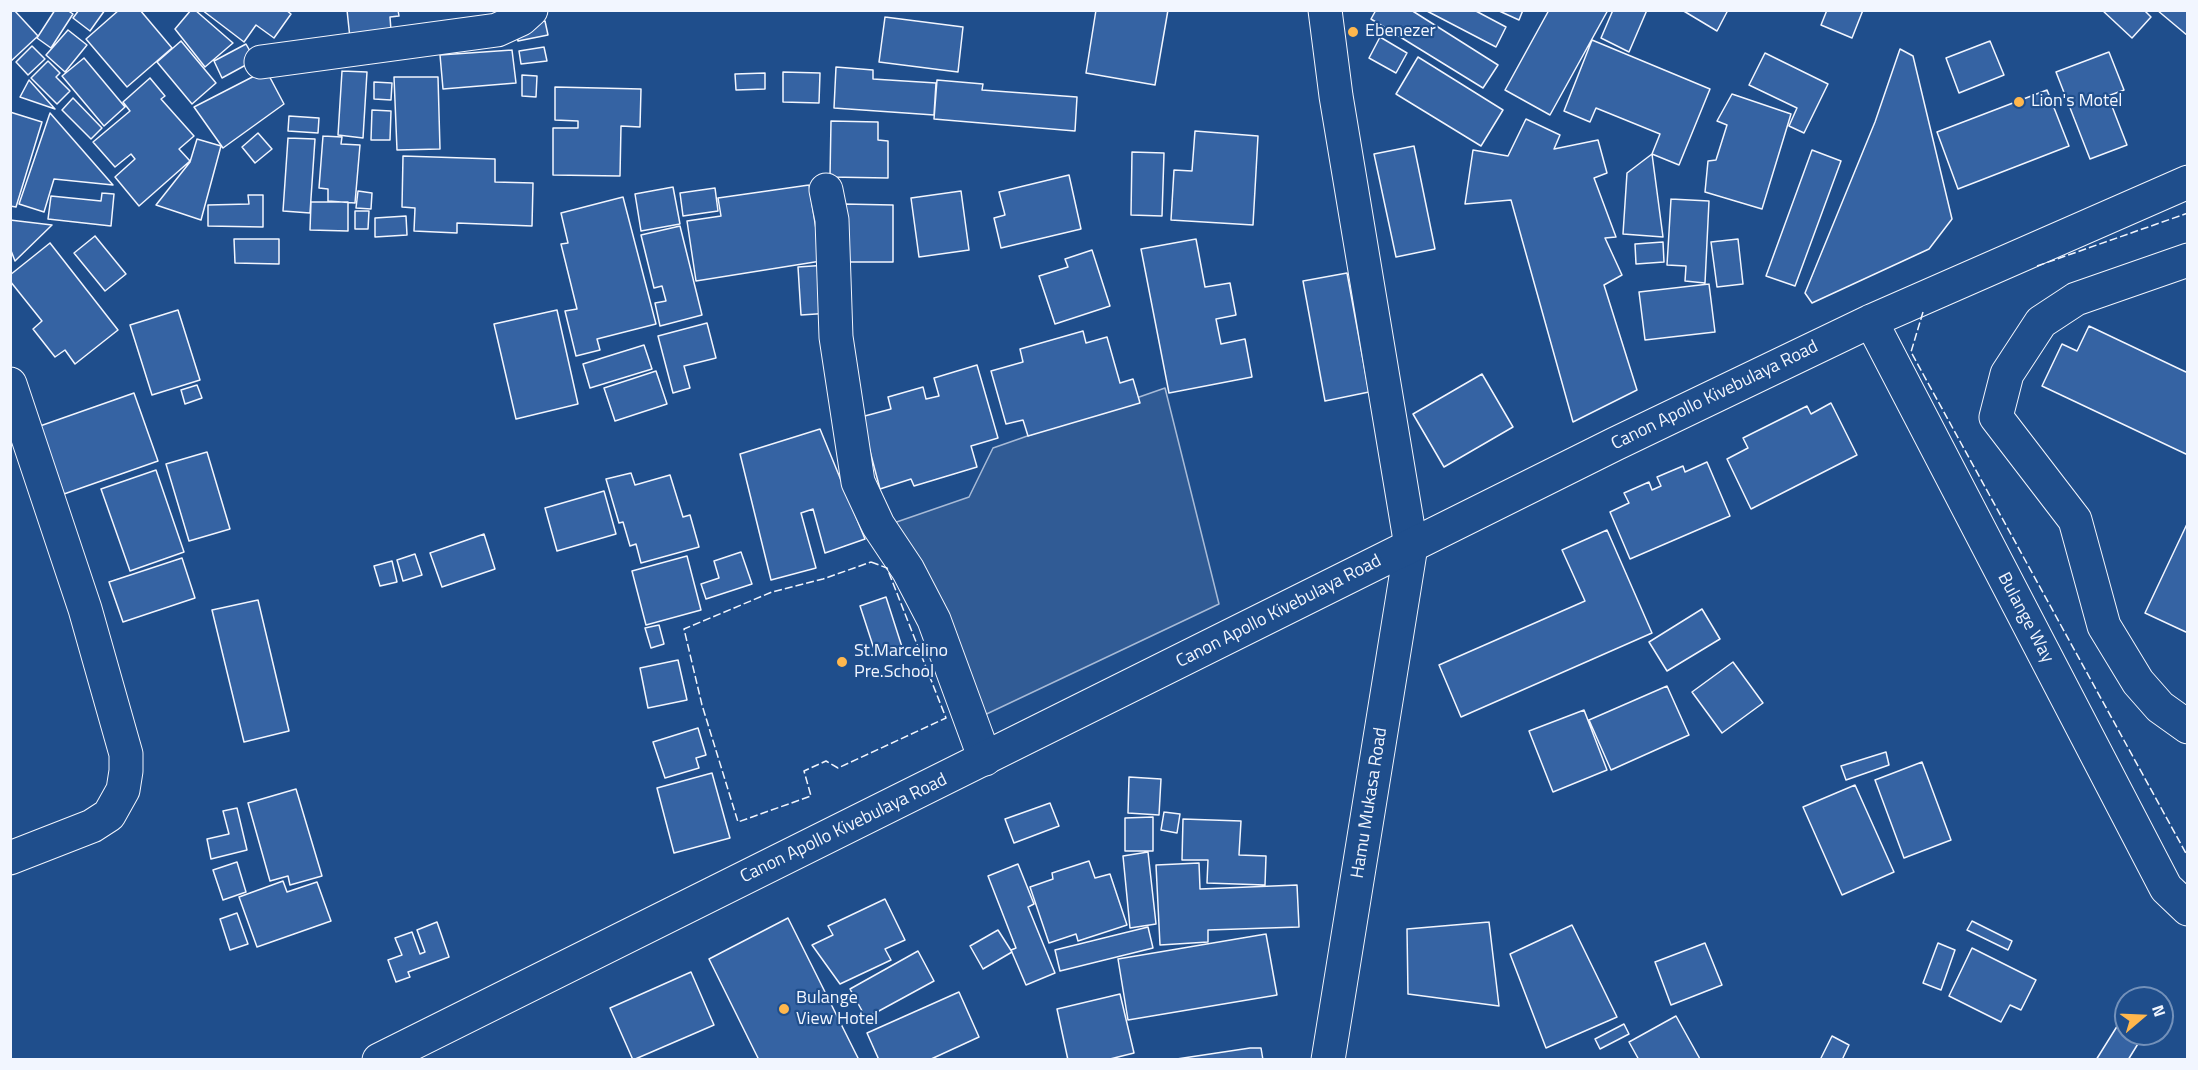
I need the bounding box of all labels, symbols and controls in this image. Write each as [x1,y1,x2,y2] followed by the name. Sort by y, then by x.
[1365,21,1436,43] place label: Ebenezer
[1346,25,1360,39] marker: Ebenezer
[2031,91,2123,113] place label: Lion's Motel
[2012,95,2026,109] marker: Lion's Motel
[1608,336,1822,456] street label: Canon Apollo Kivebulaya Road
[1173,551,1385,673] street label: Canon Apollo Kivebulaya Road
[1992,569,2058,667] street label: Bulange Way
[854,641,948,684] place label: St.Marcelino Pre.School
[835,655,849,669] marker: St.Marcelino Pre.School
[1347,726,1393,880] street label: Hamu Mukasa Road
[737,769,951,889] street label: Canon Apollo Kivebulaya Road
[2114,986,2174,1046] north arrow
[796,988,878,1030] place label: Bulange View Hotel
[777,1002,791,1016] marker: Bulange View Hotel
[2146,1002,2172,1020] text: N

